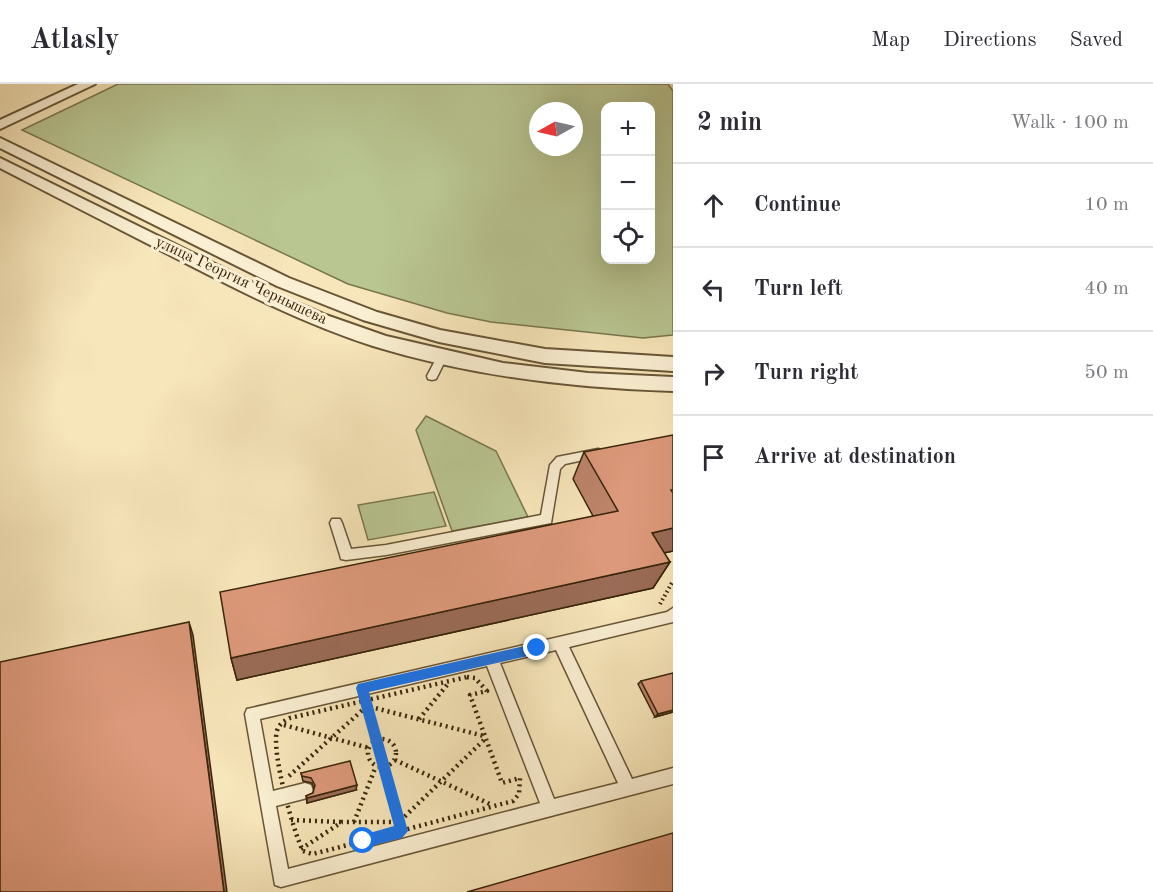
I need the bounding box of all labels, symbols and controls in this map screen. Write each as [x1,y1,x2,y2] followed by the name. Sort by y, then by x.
[30,27,120,55] text: Atlasly
[871,30,910,51] text: Map
[943,30,1037,51] text: Directions
[1070,30,1123,51] text: Saved
[529,102,583,156] north arrow
[601,102,655,264] map controls
[601,102,655,156] button: +
[697,110,762,136] text: 2 min
[1010,113,1129,133] text: Walk · 100 m
[601,156,655,210] button: −
[697,189,730,222] icon: ahead
[754,194,841,216] text: Continue
[1084,195,1129,215] text: 10 m
[601,210,655,264] button: locate
[153,234,329,328] street label: улица Георгия Чернышева
[697,273,730,306] icon: left
[754,278,843,300] text: Turn left
[1084,279,1129,299] text: 40 m
[697,357,730,390] icon: right
[754,362,858,384] text: Turn right
[1084,363,1129,383] text: 50 m
[697,441,730,474] icon: arrive
[754,446,956,468] text: Arrive at destination
[523,634,549,660] route end
[349,827,375,853] route start

